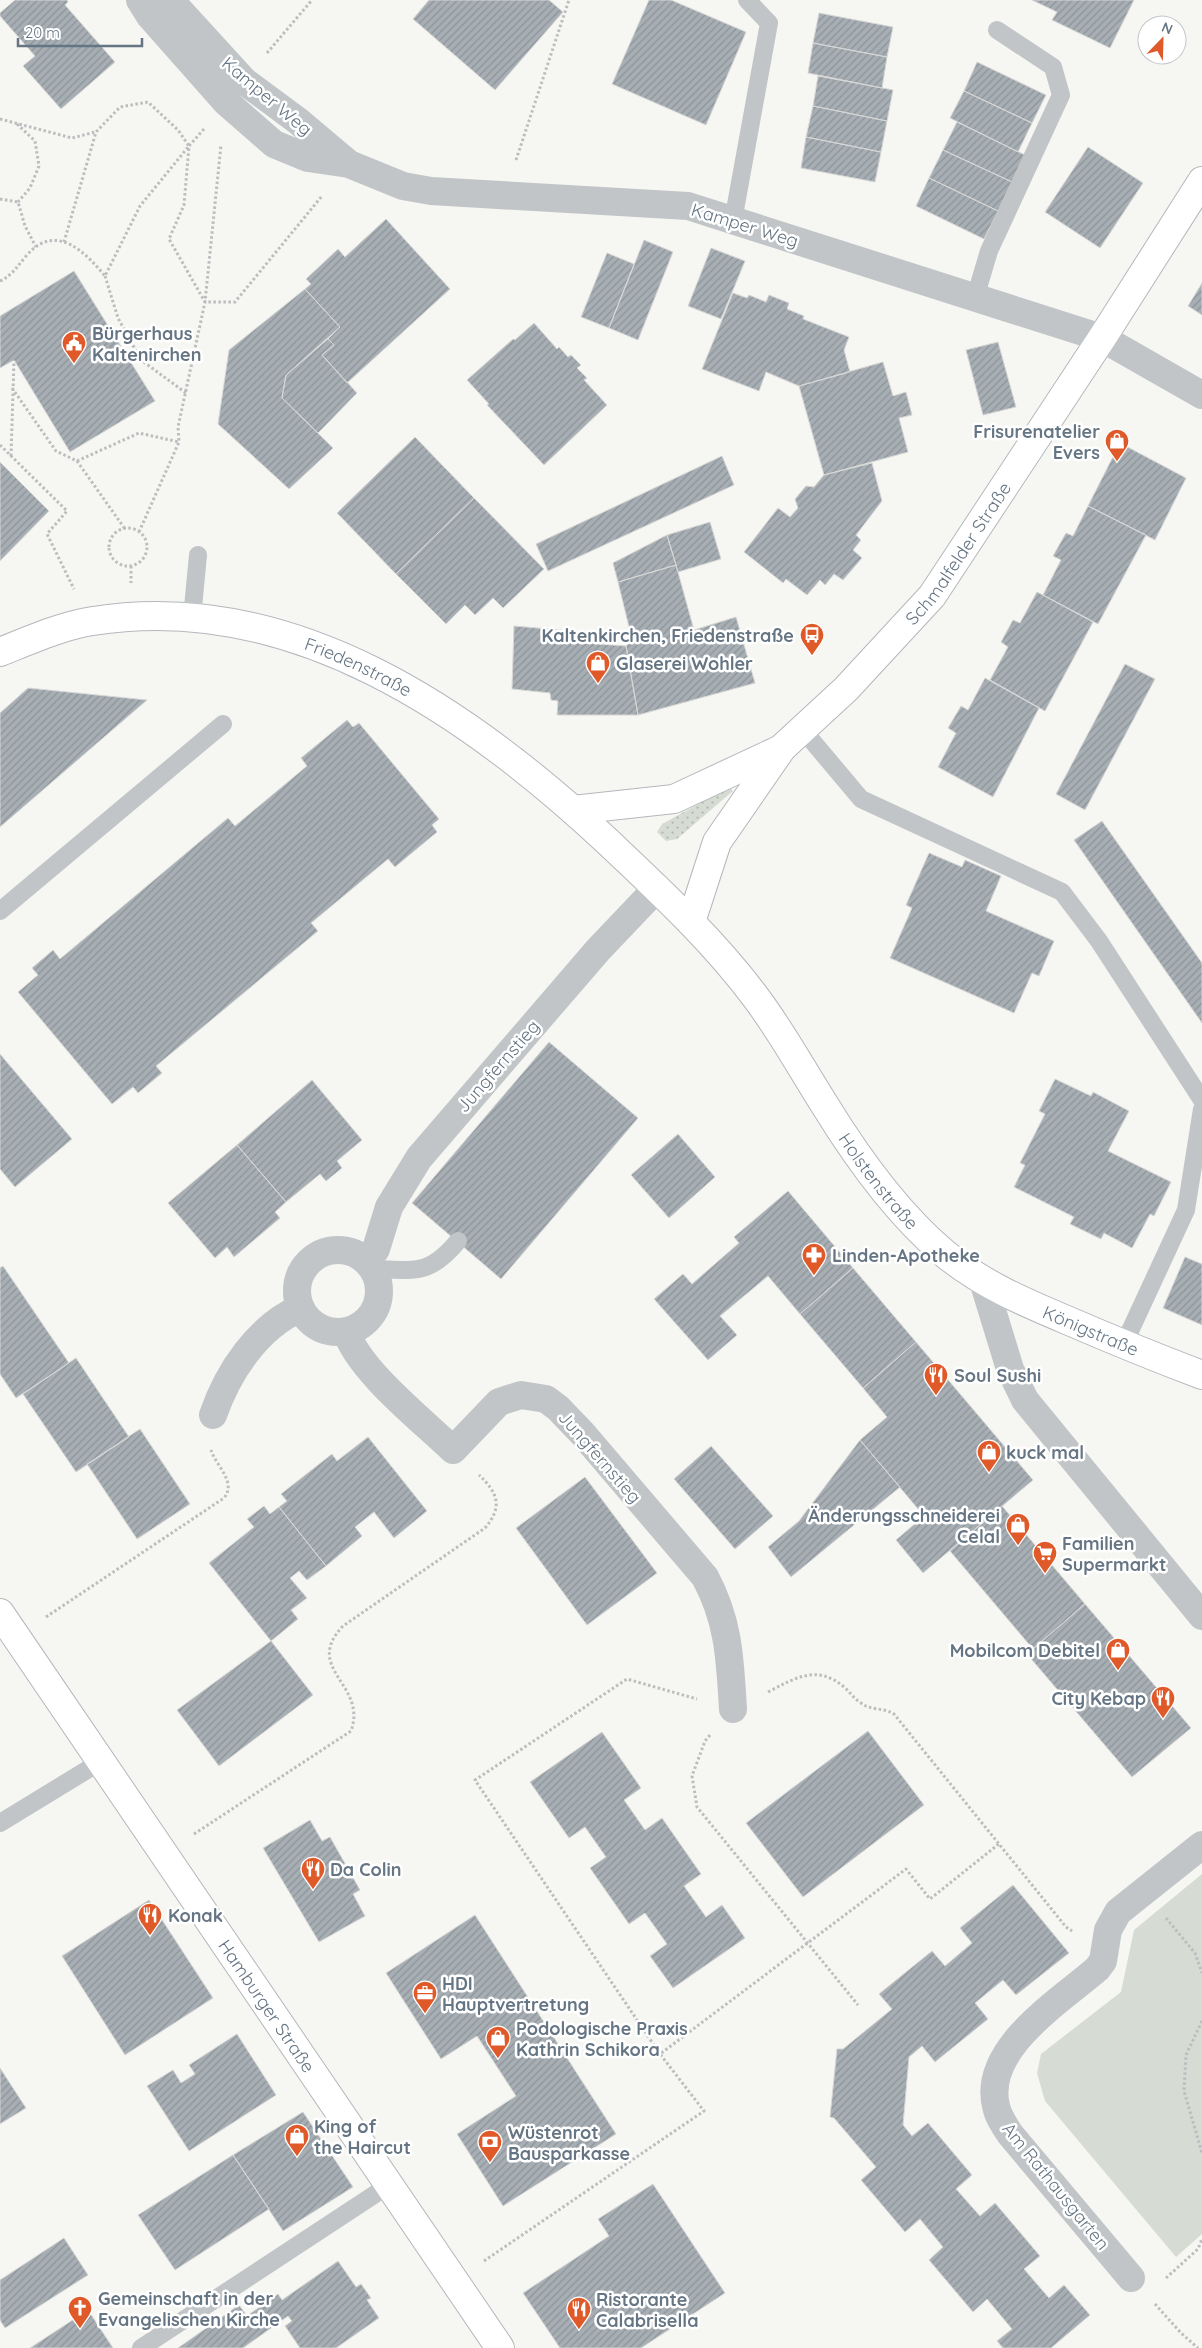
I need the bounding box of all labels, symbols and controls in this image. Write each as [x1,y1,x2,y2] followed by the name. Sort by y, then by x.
[18,15,141,47] scale bar
[1137,15,1187,65] north arrow
[1159,18,1175,38] text: N
[25,23,60,42] text: 20 m
[217,52,317,140] street label: Kamper Weg
[689,198,801,252] street label: Kamper Weg
[92,322,201,366] place label: Bürgerhaus Kaltenirchen
[61,330,87,364] public building icon: Bürgerhaus Kaltenirchen
[973,420,1100,464] place label: Frisurenatelier Evers
[1104,428,1130,462] shop icon: Frisurenatelier Evers
[900,477,1016,629] street label: Schmalfelder Straße
[799,622,825,656] bus stop icon: Kaltenkirchen, Friedenstraße
[541,624,794,647] place label: Kaltenkirchen, Friedenstraße
[302,632,416,701] street label: Friedenstraße
[585,650,611,684] shop icon: Glaserei Wohler
[616,652,753,675] place label: Glaserei Wohler
[452,1015,544,1117] street label: Jungfernstieg
[834,1128,924,1234] street label: Holstenstraße
[801,1242,827,1276] pharmacy icon: Linden-Apotheke
[832,1244,980,1267] place label: Linden-Apotheke
[1040,1300,1142,1360] street label: Königstraße
[923,1362,949,1396] restaurant icon: Soul Sushi
[954,1364,1041,1387] place label: Soul Sushi
[554,1406,646,1508] street label: Jungfernstieg
[976,1439,1002,1473] shop icon: kuck mal
[1006,1441,1084,1464] place label: kuck mal
[808,1504,1000,1548] place label: Änderungsschneiderei Celal
[1005,1512,1031,1546] shop icon: Änderungsschneiderei Celal
[1062,1532,1166,1576] place label: Familien Supermarkt
[1032,1540,1058,1574] supermarket icon: Familien Supermarkt
[1105,1637,1131,1671] shop icon: Mobilcom Debitel
[950,1639,1100,1662] place label: Mobilcom Debitel
[1150,1685,1176,1719] restaurant icon: City Kebap
[1052,1687,1146,1710] place label: City Kebap
[300,1856,326,1890] restaurant icon: Da Colin
[330,1858,402,1881] place label: Da Colin
[137,1902,163,1936] restaurant icon: Konak
[168,1904,223,1927] place label: Konak
[214,1935,321,2077] street label: Hamburger Straße
[442,1972,589,2016] place label: HDI Hauptvertretung
[412,1980,438,2014] office icon: HDI Hauptvertretung
[516,2017,688,2061] place label: Podologische Praxis Kathrin Schikora
[485,2025,511,2059] shop icon: Podologische Praxis Kathrin Schikora
[314,2115,411,2159] place label: King of the Haircut
[998,2118,1114,2254] street label: Am Rathausgarten
[508,2121,630,2165] place label: Wüstenrot Bausparkasse
[284,2123,310,2157] shop icon: King of the Haircut
[477,2129,503,2163] bank icon: Wüstenrot Bausparkasse
[98,2287,280,2331] place label: Gemeinschaft in der Evangelischen Kirche
[596,2288,698,2332] place label: Ristorante Calabrisella
[67,2295,93,2329] church icon: Gemeinschaft in der Evangelischen Kirche
[566,2296,592,2330] restaurant icon: Ristorante Calabrisella

